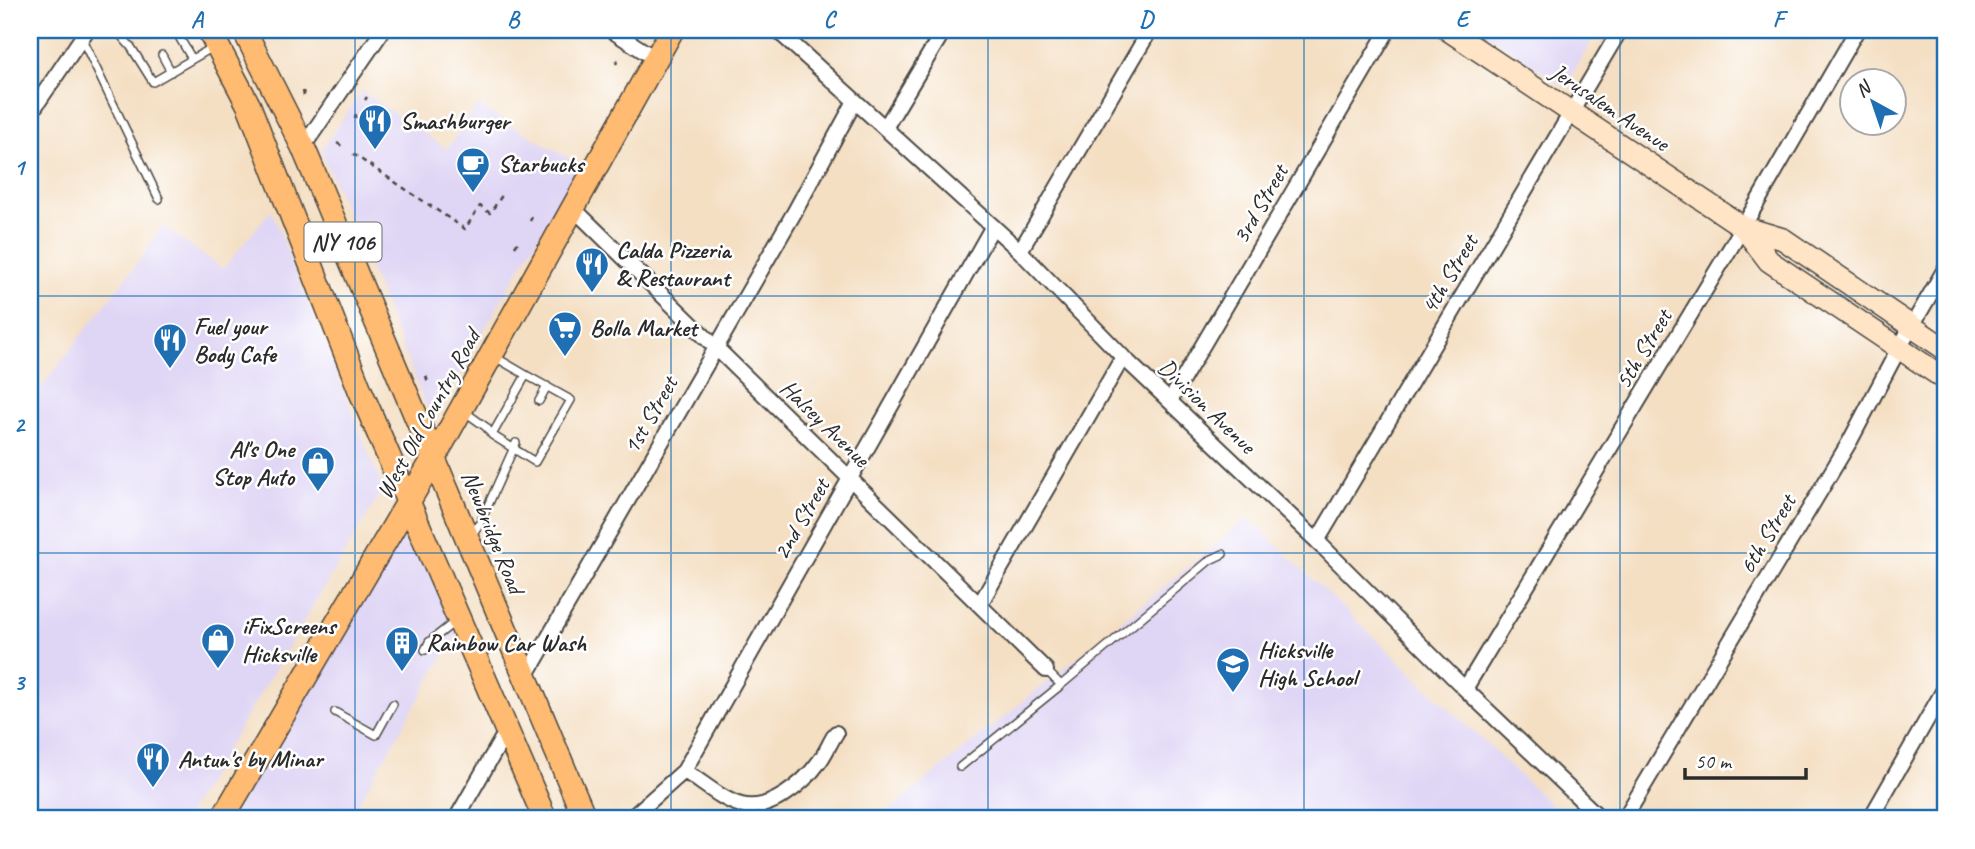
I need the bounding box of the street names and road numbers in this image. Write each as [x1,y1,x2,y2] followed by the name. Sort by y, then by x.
[1544,56,1677,159] street label: Jerusalem Avenue
[1225,157,1296,249] street label: 3rd Street
[304,222,382,262] road number: NY 106
[1414,227,1485,319] street label: 4th Street
[1608,302,1679,394] street label: 5th Street
[369,321,489,504] street label: West Old Country Road
[1152,352,1264,461] street label: Division Avenue
[616,369,685,459] street label: 1st Street
[774,373,878,475] street label: Halsey Avenue
[455,466,533,601] street label: Newbridge Road
[766,471,837,565] street label: 2nd Street
[1732,487,1803,579] street label: 6th Street

